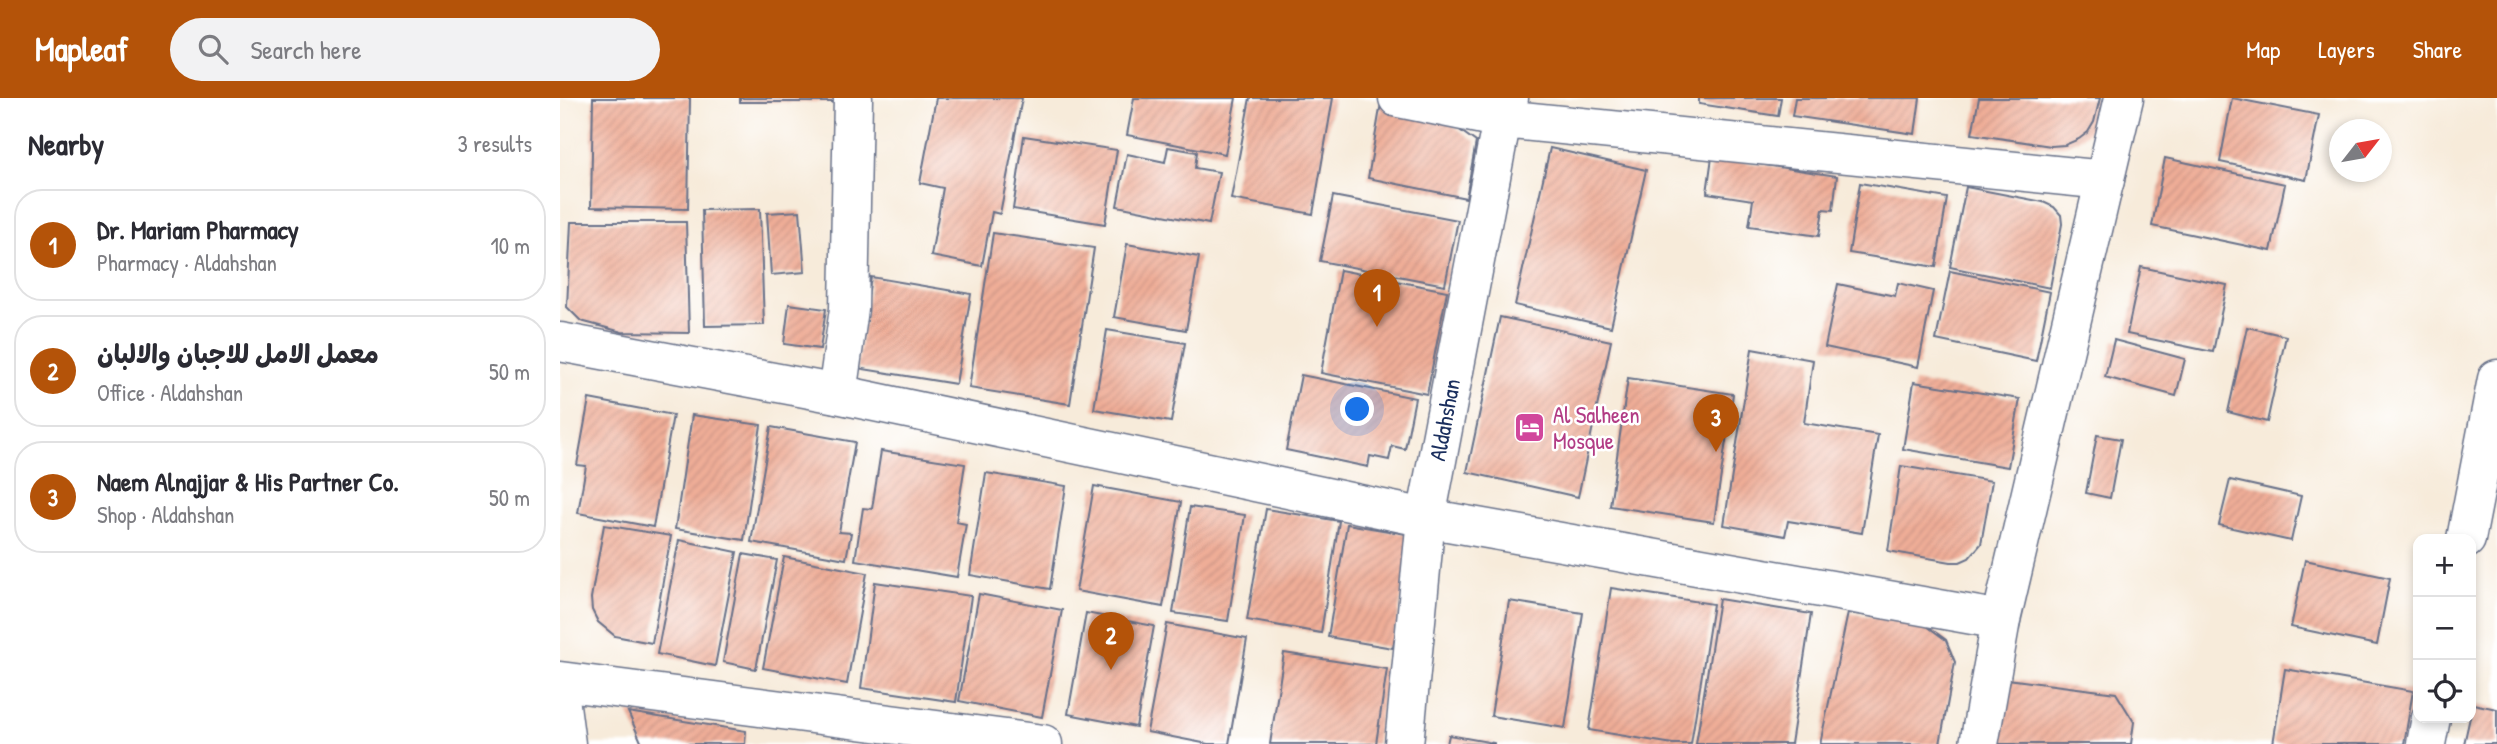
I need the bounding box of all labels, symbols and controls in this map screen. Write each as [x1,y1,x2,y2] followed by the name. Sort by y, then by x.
[170,18,660,81] search box
[35,27,128,71] text: Mapleaf
[194,30,232,68] icon: search
[250,32,362,67] text: Search here
[2246,33,2280,65] text: Map
[2318,33,2375,65] text: Layers
[2413,33,2462,65] text: Share
[2329,119,2392,182] north arrow
[28,124,104,164] text: Nearby
[457,128,532,159] text: 3 results
[97,212,299,247] text: Dr. Mariam Pharmacy
[49,230,57,261] text: 1
[490,230,530,261] text: 10 m
[97,247,277,278] text: Pharmacy · Aldahshan
[1354,269,1400,327] pin: 1
[97,336,379,371] text: معمل الامل للاجبان والالبان
[48,356,58,387] text: 2
[489,356,530,387] text: 50 m
[1421,376,1467,463] street label: Aldahshan
[97,377,243,408] text: Office · Aldahshan
[1340,392,1374,426] your location
[1693,394,1739,452] pin: 3
[1553,399,1640,456] place label: Al Salheen Mosque
[1513,411,1547,445] hotel icon: Al Salheen Mosque
[97,464,399,499] text: Naem Alnajjar & His Partner Co.
[48,482,58,513] text: 3
[489,482,530,513] text: 50 m
[97,499,234,530] text: Shop · Aldahshan
[2413,534,2476,723] map controls
[2413,534,2476,597] button: +
[2413,597,2476,660] button: −
[1088,612,1134,670] pin: 2
[2413,660,2476,723] button: locate

